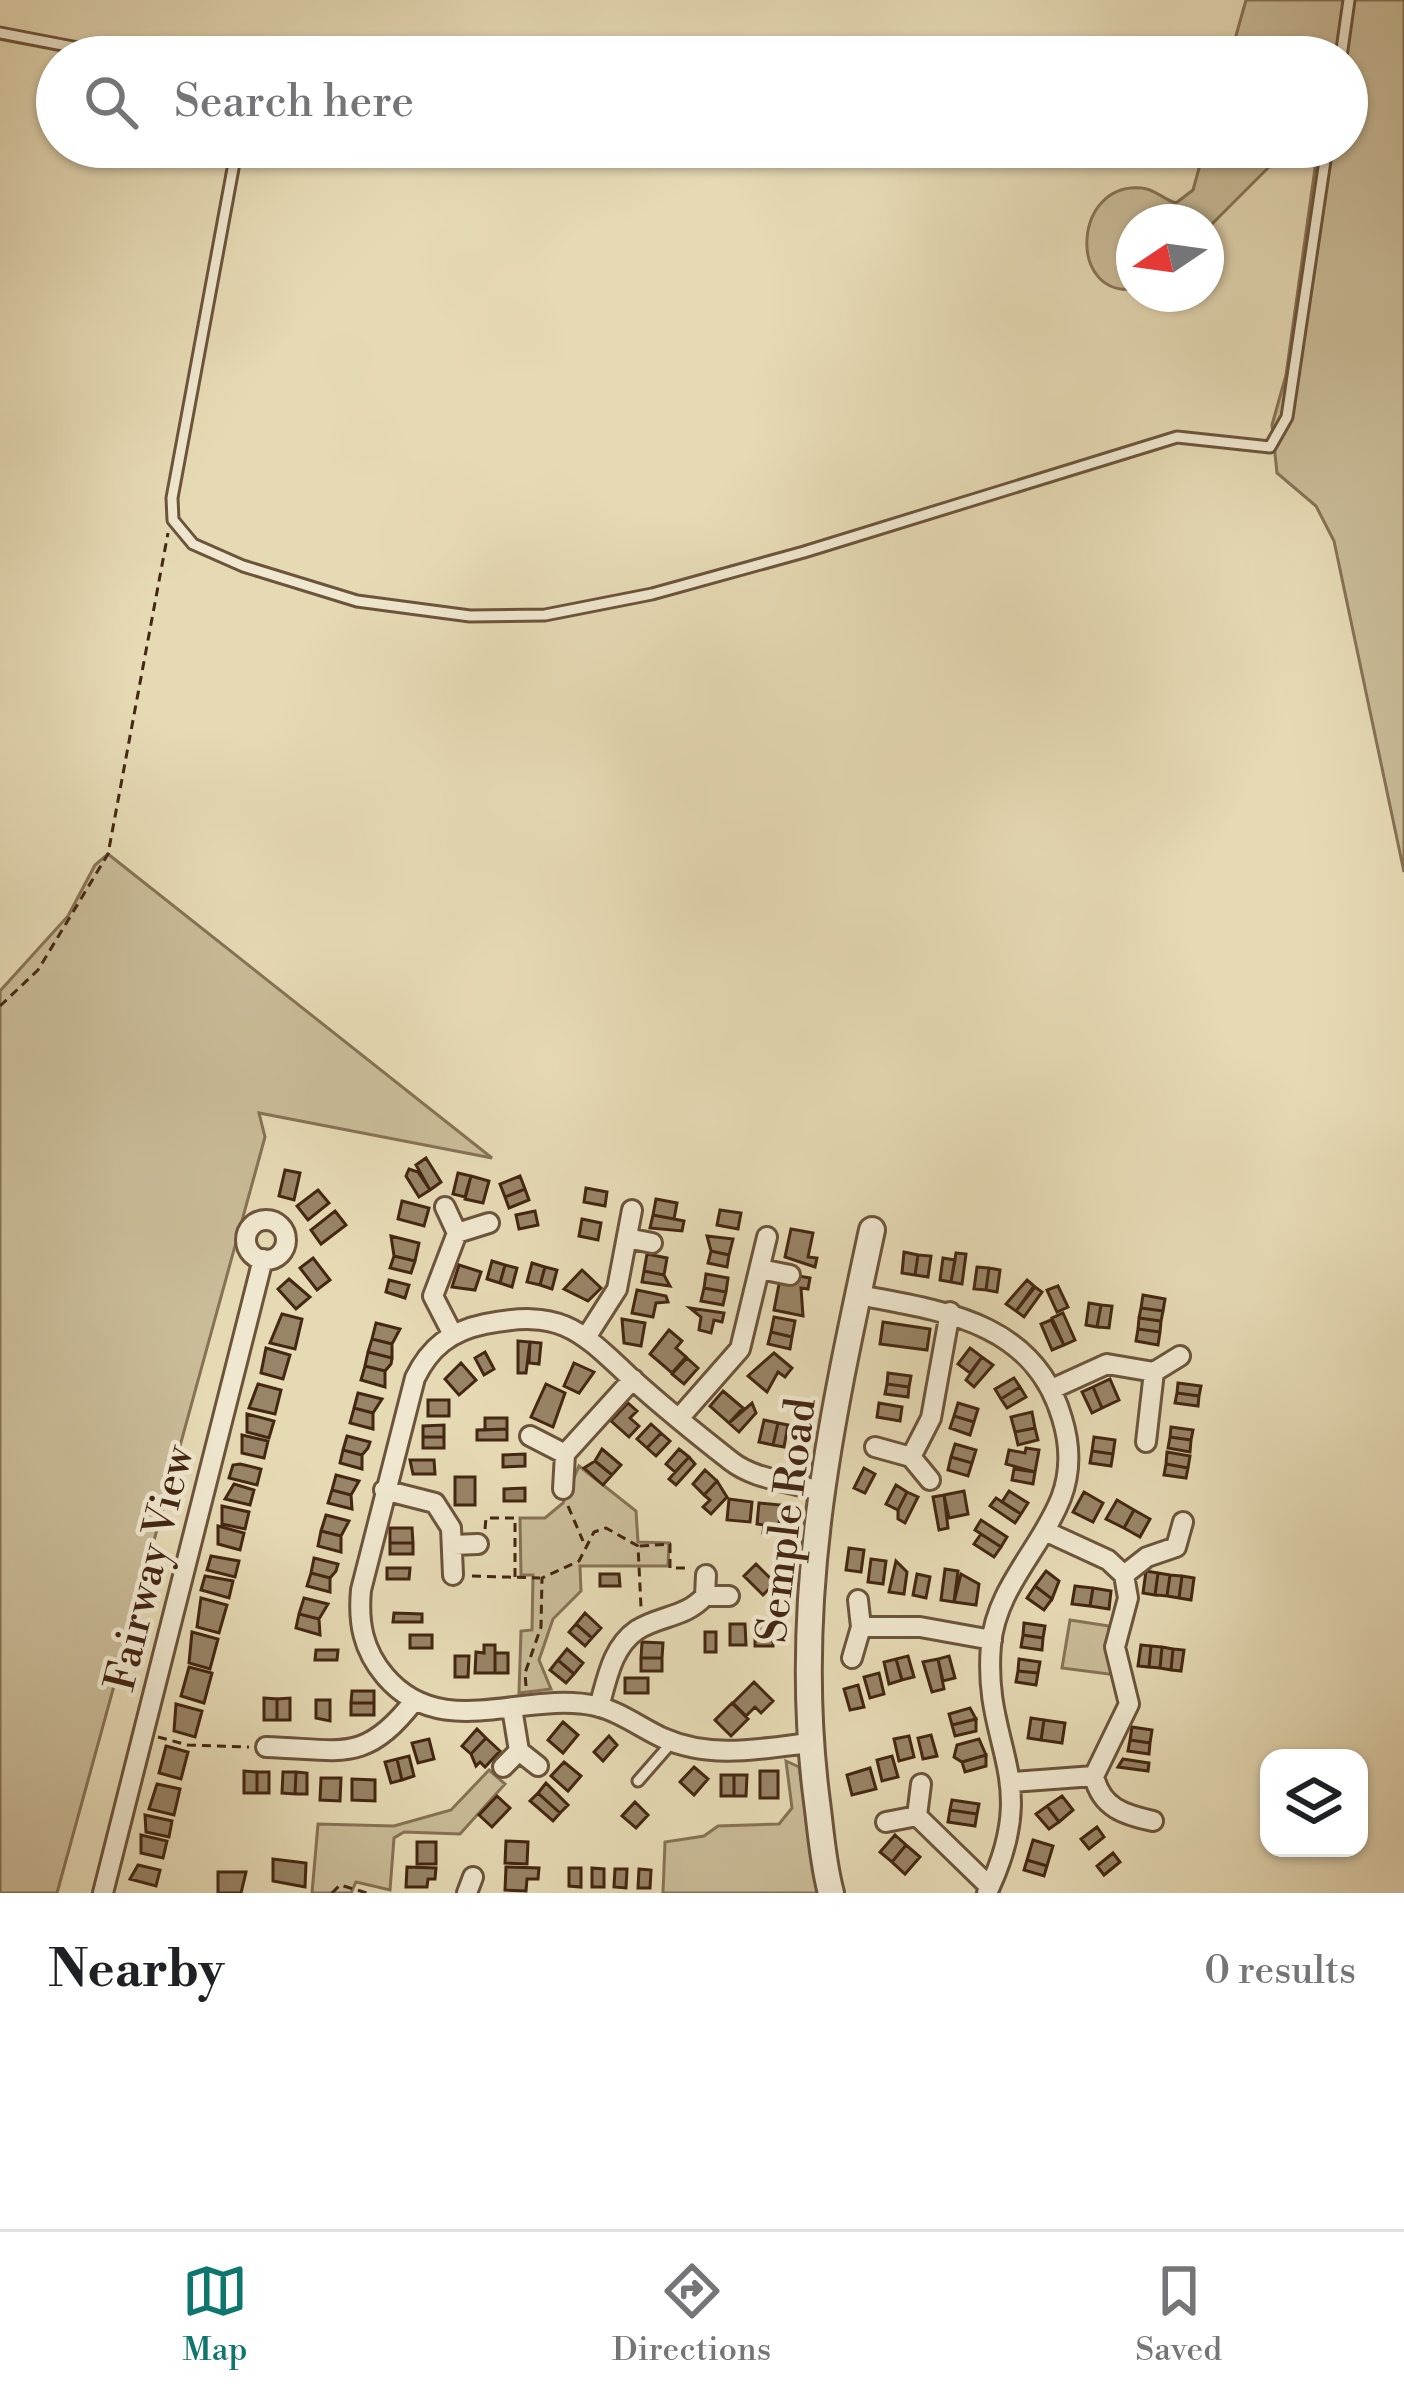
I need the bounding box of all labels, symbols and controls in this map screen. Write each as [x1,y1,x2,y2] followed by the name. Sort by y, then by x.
[36,36,1368,168] search box
[78,69,144,135] icon: search
[174,74,414,131] text: Search here
[1116,204,1224,312] north arrow
[746,1395,829,1646] street label: Semple Road
[94,1439,208,1697] street label: Fairway View
[1260,1749,1368,1857] map controls
[1260,1749,1368,1857] button: layers
[48,1939,224,2003] text: Nearby
[1204,1947,1356,1996] text: 0 results
[182,2258,248,2371] tab: Map
[612,2258,771,2371] tab: Directions
[1135,2258,1222,2371] tab: Saved

